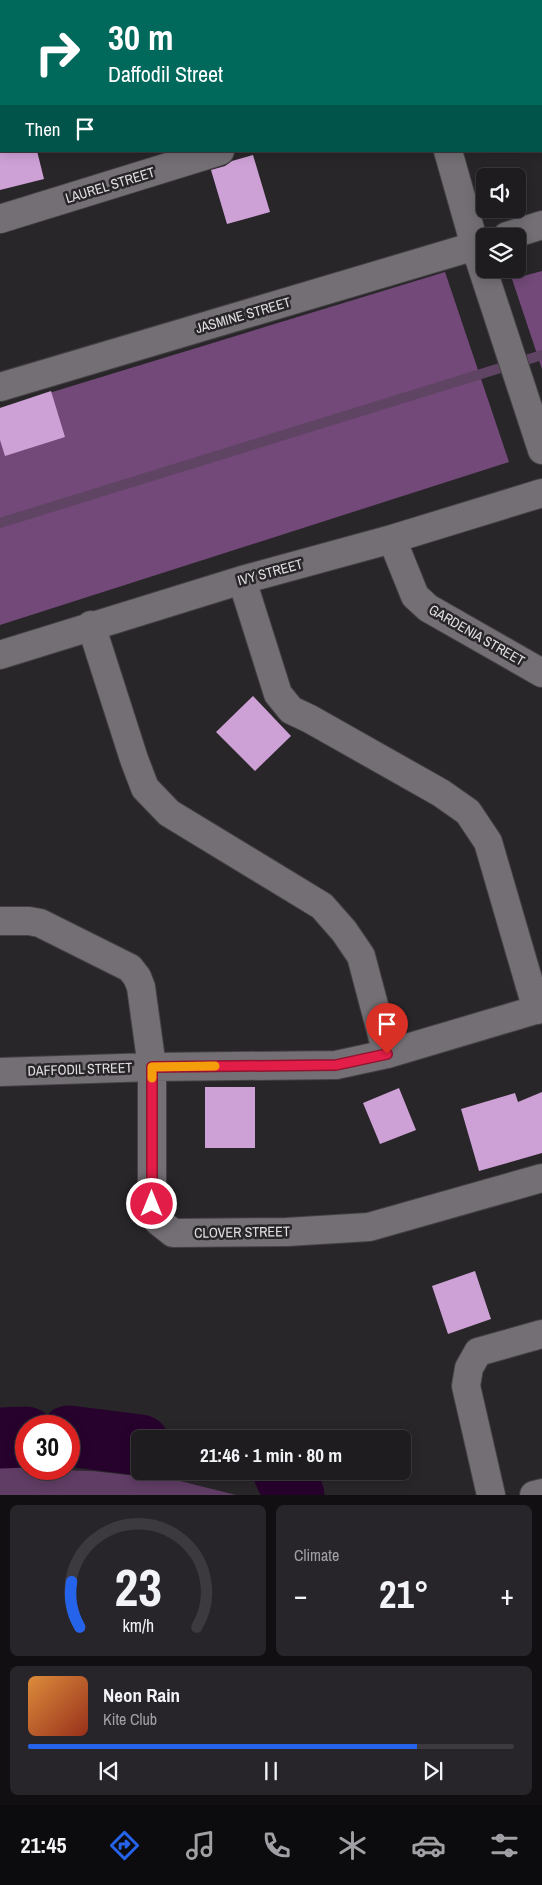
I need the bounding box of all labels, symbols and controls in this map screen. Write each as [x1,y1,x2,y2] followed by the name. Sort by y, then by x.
[108,14,173,61] text: 30 m
[25,20,90,85] icon: right
[108,59,223,89] text: Daffodil Street
[71,115,99,143] icon: arrive
[25,116,61,142] text: Then
[63,163,157,207] street label: LAUREL STREET
[476,168,526,278] map controls
[476,168,526,218] button: sound
[476,228,526,278] button: layers
[193,293,293,337] street label: JASMINE STREET
[235,555,305,589] street label: IVY STREET
[426,600,528,670] street label: GARDENIA STREET
[366,1003,408,1054] pin
[373,1010,401,1038] icon: arrive
[27,1058,133,1080] street label: DAFFODIL STREET
[125,1177,177,1229] position arrow
[194,1222,290,1242] street label: CLOVER STREET
[15,1415,80,1480] speed limit sign: 30
[200,1442,342,1468] text: 21:46 · 1 min · 80 m
[294,1544,339,1566] text: Climate
[114,1552,162,1622] text: 23
[379,1569,429,1620] text: 21°
[294,1576,307,1614] text: −
[501,1576,514,1614] text: +
[122,1614,154,1638] text: km/h
[103,1682,180,1708] text: Neon Rain
[103,1708,157,1730] text: Kite Club
[95,1757,123,1785] icon: previous
[257,1757,285,1785] icon: pause
[419,1757,447,1785] icon: next
[107,1828,142,1863] icon: directions
[183,1828,218,1863] icon: music
[259,1828,294,1863] icon: phone
[335,1828,370,1863] icon: climate
[411,1828,446,1863] icon: car
[487,1828,522,1863] icon: filters
[20,1830,67,1860] text: 21:45

